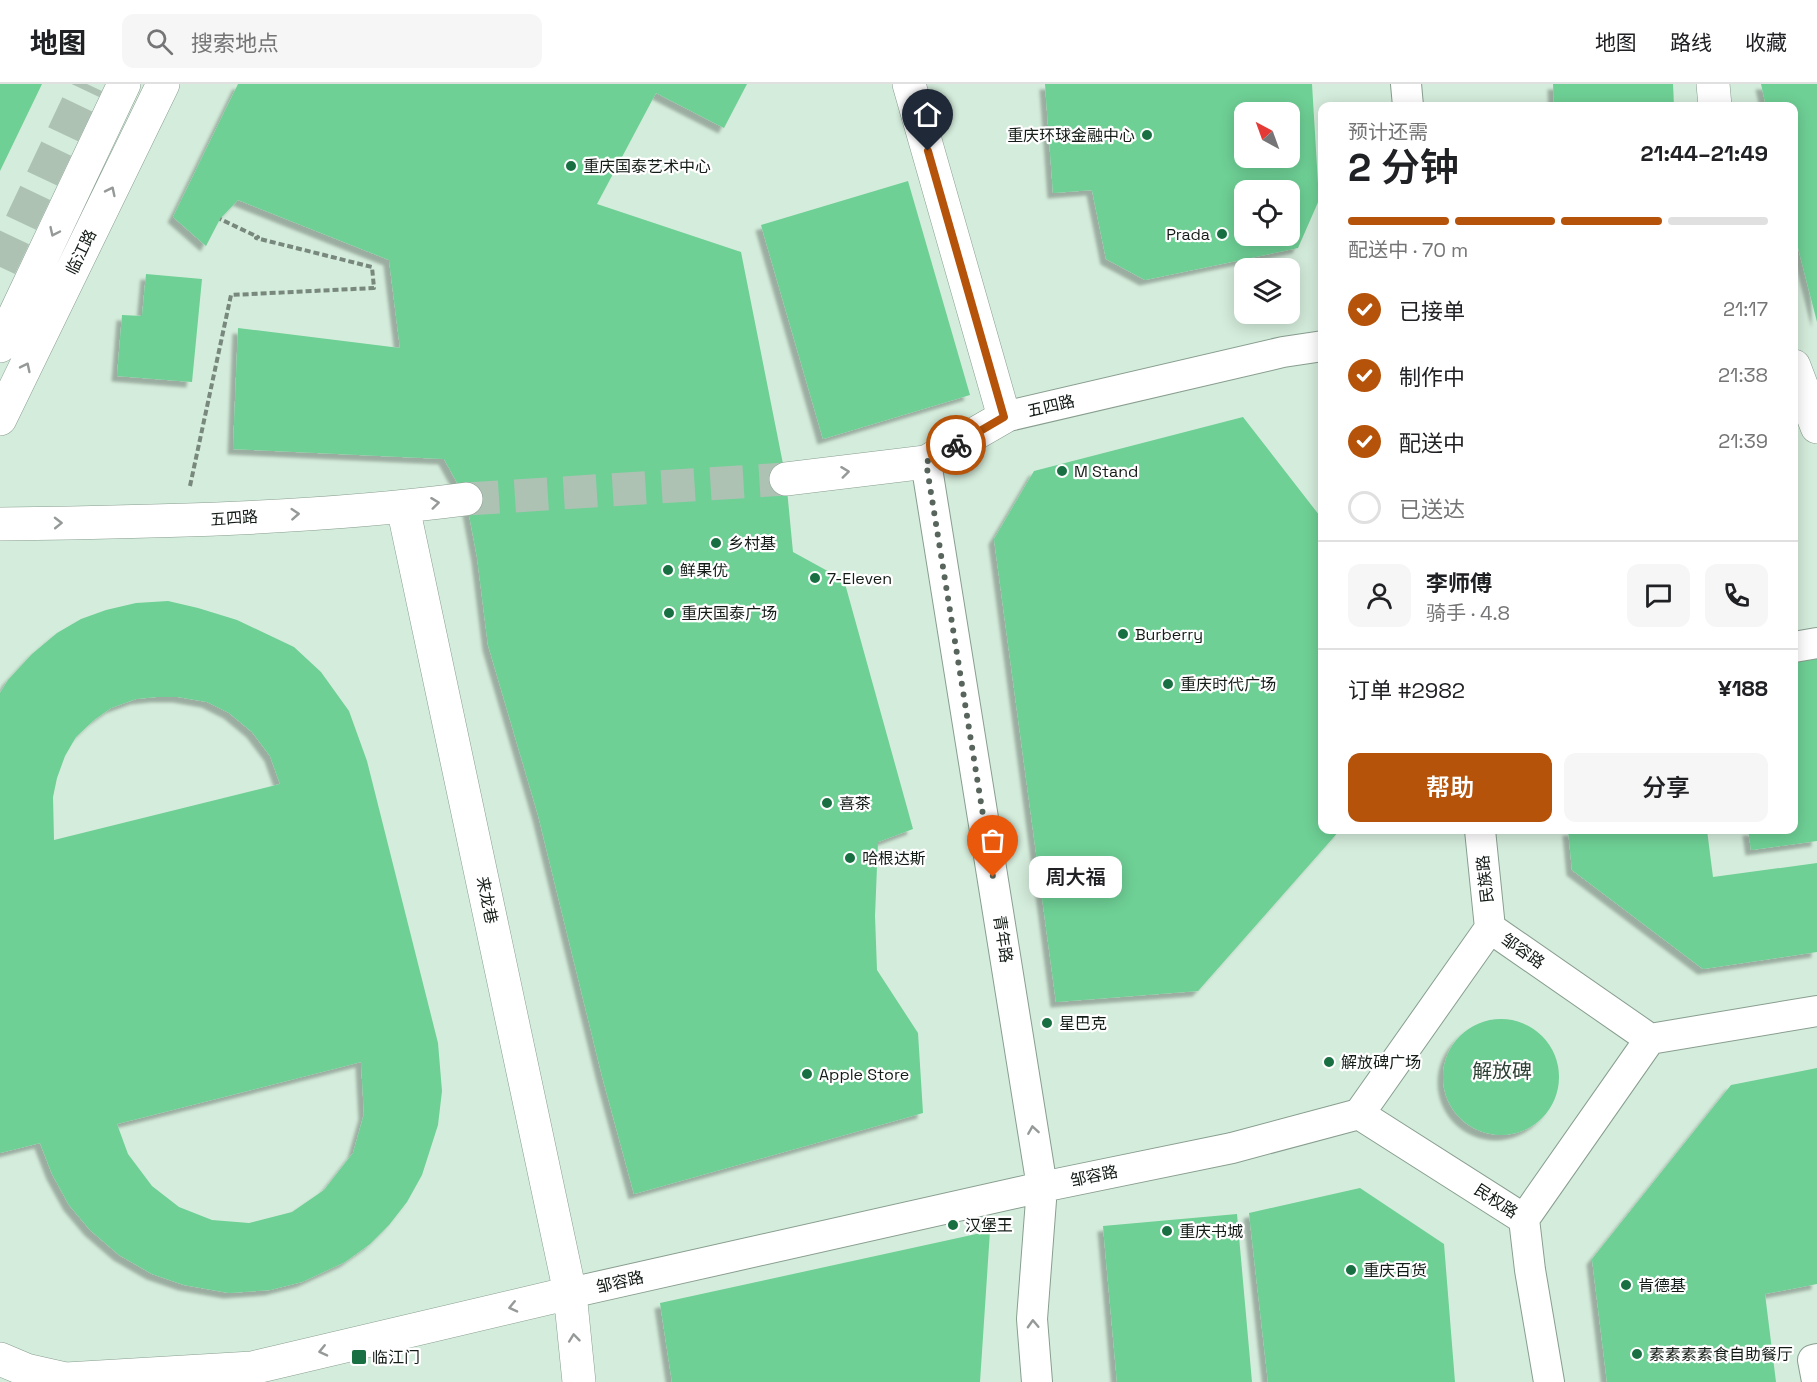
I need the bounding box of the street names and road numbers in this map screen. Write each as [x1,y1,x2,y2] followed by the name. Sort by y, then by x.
[61,226,101,278] street label: 临江路
[1025,390,1077,422] street label: 五四路
[209,506,259,530] street label: 五四路
[1472,854,1498,904] street label: 民族路
[472,874,502,926] street label: 来龙巷
[989,914,1017,964] street label: 青年路
[1497,929,1549,973] street label: 邹容路
[1068,1161,1120,1191] street label: 邹容路
[1470,1179,1522,1223] street label: 民权路
[594,1266,646,1298] street label: 邹容路

